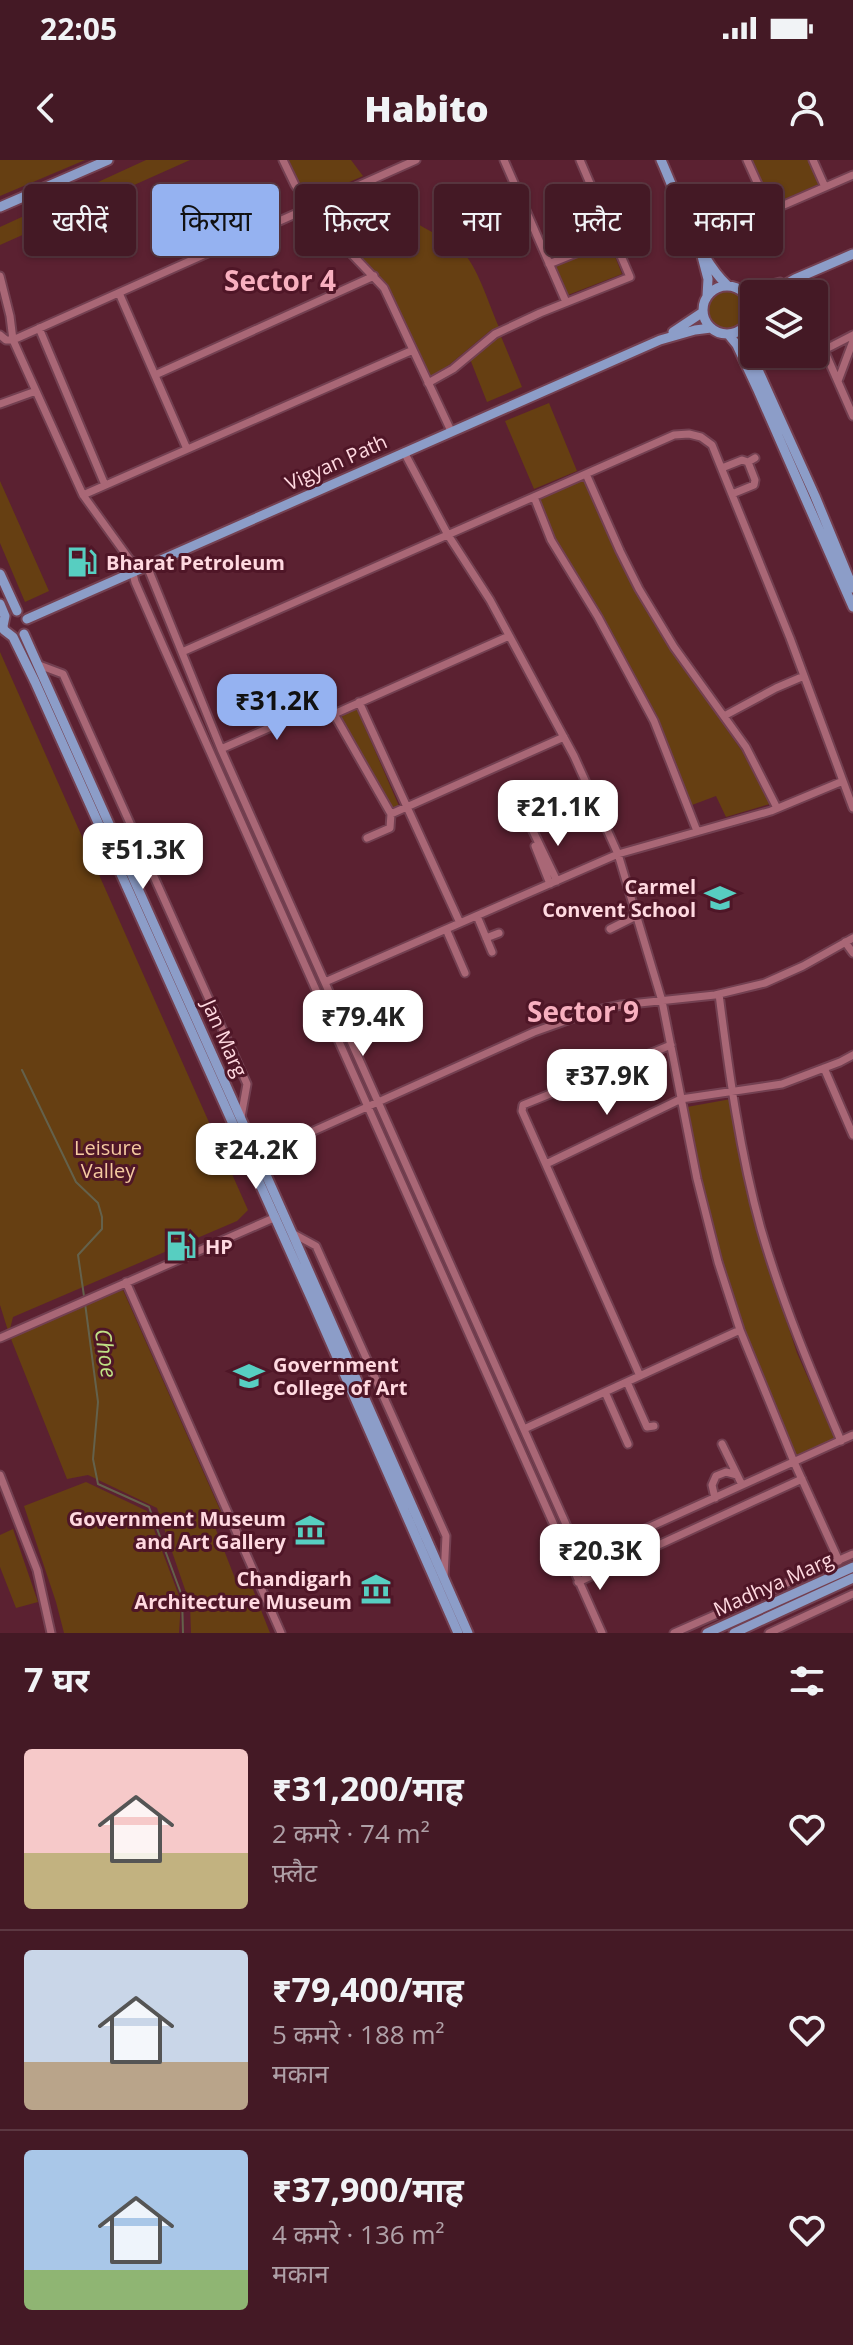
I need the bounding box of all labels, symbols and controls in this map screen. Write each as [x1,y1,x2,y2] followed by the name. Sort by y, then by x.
[40,8,117,49] text: 22:05
[364,84,489,133] text: Habito
[24,86,68,130] icon: back
[785,86,829,130] icon: person
[24,184,136,256] chip: खरीदें
[152,184,279,256] chip: किराया
[295,184,418,256] chip: फ़िल्टर
[434,184,529,256] chip: नया
[545,184,650,256] chip: फ़्लैट
[666,184,783,256] chip: मकान
[224,261,336,299] district label: Sector 4
[740,280,828,368] map controls
[740,280,828,368] button: layers
[281,428,391,496] street label: Vigyan Path
[65,545,99,579] fuel station icon: Bharat Petroleum
[106,549,285,576] place label: Bharat Petroleum
[212,674,342,742] pin: ₹31.2K
[235,682,319,718] text: ₹31.2K
[493,780,623,848] pin: ₹21.1K
[516,788,600,824] text: ₹21.1K
[78,823,208,891] pin: ₹51.3K
[101,831,185,867] text: ₹51.3K
[542,873,696,923] place label: Carmel Convent School
[703,881,737,915] school or university icon: Carmel Convent School
[298,990,428,1058] pin: ₹79.4K
[527,992,639,1030] district label: Sector 9
[195,993,254,1081] street label: Jan Marg
[321,998,405,1034] text: ₹79.4K
[542,1049,672,1117] pin: ₹37.9K
[565,1057,649,1093] text: ₹37.9K
[191,1123,321,1191] pin: ₹24.2K
[214,1131,298,1167] text: ₹24.2K
[74,1134,142,1184] park label: Leisure Valley
[164,1229,198,1263] fuel station icon: HP
[205,1233,233,1260] place label: HP
[89,1327,125,1379] water label: Choe
[273,1351,408,1401] place label: Government College of Art
[232,1359,266,1393] school or university icon: Government College of Art
[69,1505,287,1555] place label: Government Museum and Art Gallery
[293,1513,327,1547] museum icon: Government Museum and Art Gallery
[535,1524,665,1592] pin: ₹20.3K
[558,1532,642,1568] text: ₹20.3K
[709,1546,837,1622] street label: Madhya Marg
[134,1565,352,1615] place label: Chandigarh Architecture Museum
[359,1572,393,1606] museum icon: Chandigarh Architecture Museum
[24,1656,89,1702] text: 7 घर
[785,1659,829,1703] icon: filters
[272,1765,464,1811] text: ₹31,200/माह
[88,1781,184,1877] icon: home
[785,1807,829,1851] icon: heart
[272,1815,430,1851] text: 2 कमरे · 74 m²
[272,1854,317,1890] text: फ़्लैट
[272,1966,464,2012] text: ₹79,400/माह
[88,1982,184,2078] icon: home
[785,2008,829,2052] icon: heart
[272,2016,445,2052] text: 5 कमरे · 188 m²
[272,2055,329,2091] text: मकान
[272,2166,464,2212] text: ₹37,900/माह
[88,2182,184,2278] icon: home
[785,2208,829,2252] icon: heart
[272,2216,445,2252] text: 4 कमरे · 136 m²
[272,2255,329,2291] text: मकान

